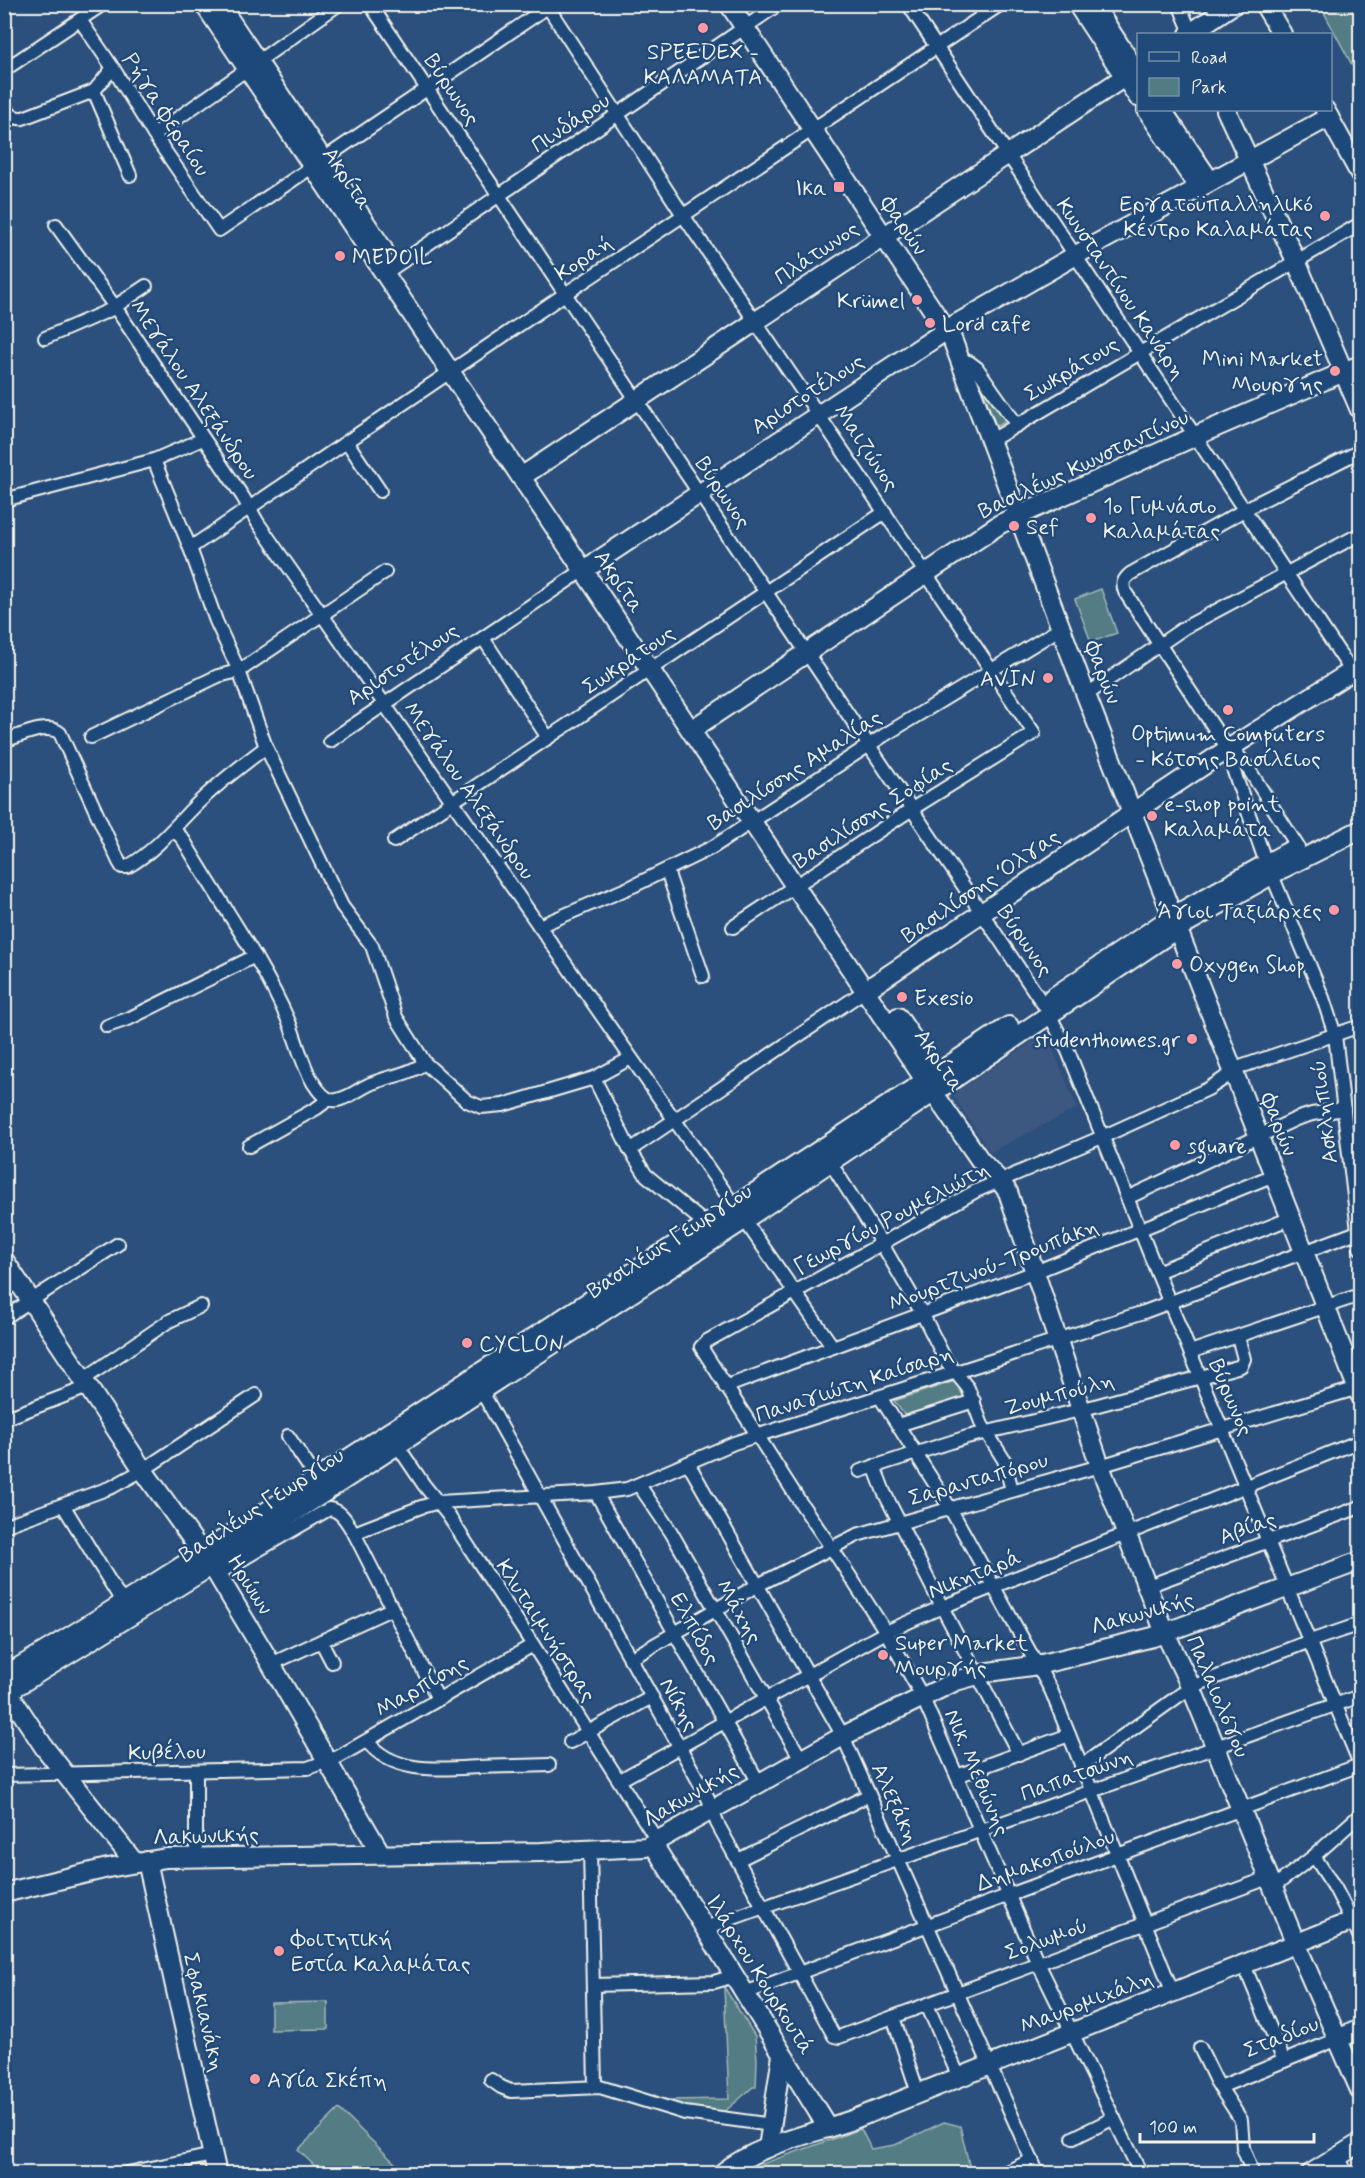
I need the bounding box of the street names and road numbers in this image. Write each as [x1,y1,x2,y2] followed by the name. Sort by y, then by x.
[115,48,216,182] street label: Ρήγα Φεραίου
[417,49,486,132] street label: Βύρωνος
[526,87,616,160] street label: Πινδάρου
[315,142,378,216] street label: Ακρίτα
[873,190,934,261] street label: Φαρών
[1049,193,1192,385] street label: Κωνσταντίνου Κανάρη
[770,215,865,292] street label: Πλάτωνος
[550,229,618,288] street label: Κοραή
[123,295,264,486] street label: Μεγάλου Αλεξάνδρου
[1020,331,1124,409] street label: Σωκράτους
[746,347,870,442] street label: Αριστοτέλους
[826,399,905,497] street label: Μαιζώνος
[974,403,1194,526] street label: Βασιλέως Κωνσταντίνου
[688,452,757,535] street label: Βύρωνος
[587,545,650,619] street label: Ακρίτα
[341,616,464,712] street label: Αριστοτέλους
[578,620,681,702] street label: Σωκράτους
[1077,636,1127,709] street label: Φαρών
[396,696,541,886] street label: Μεγάλου Αλεξάνδρου
[703,704,888,837] street label: Βασιλίσσης Αμαλίας
[788,752,958,876] street label: Βασιλίσσης Σοφίας
[896,823,1066,950] street label: Βασιλίσσης Όλγας
[990,900,1059,983] street label: Βύρωνος
[907,1024,970,1098] street label: Ακρίτα
[1305,1058,1345,1165] street label: Ασκληπιού
[1253,1088,1303,1161] street label: Φαρών
[789,1155,994,1282] street label: Γεωργίου Ρουμελιώτη
[582,1177,758,1306] street label: Βασιλέως Γεωργίου
[885,1213,1102,1319] street label: Μουρτζινού-Τρουπάκη
[752,1340,957,1430] street label: Παναγιώτη Καίσαρη
[1201,1355,1259,1441] street label: Βύρωνος
[1002,1367,1117,1423] street label: Ζουμπούλη
[174,1441,350,1570] street label: Βασιλέως Γεωργίου
[906,1447,1052,1513] street label: Σαρανταπόρου
[1215,1506,1280,1552] street label: Αβίας
[924,1544,1025,1606] street label: Νικηταρά
[220,1550,279,1621] street label: Ηρώων
[489,1554,602,1708] street label: Κλυταιμνήστρας
[709,1575,768,1649] street label: Μάχης
[1088,1586,1197,1642] street label: Λακωνικής
[663,1588,726,1670] street label: Ελπίδος
[1179,1632,1255,1762] street label: Παλαιολόγου
[371,1649,473,1724] street label: Μαρπίσης
[652,1673,704,1737] street label: Νίκης
[937,1705,1015,1840] street label: Νικ. Μεθώνης
[128,1737,206,1768] street label: Κυβέλου
[1017,1743,1136,1809] street label: Παπατσώνη
[638,1757,744,1834] street label: Λακωνικής
[864,1759,924,1849] street label: Αλεξάκη
[153,1821,259,1853] street label: Λακωνικής
[973,1823,1119,1899] street label: Δημακοπούλου
[699,1890,820,2061] street label: Ιλάρχου Κουρκουτά
[1002,1912,1092,1968] street label: Σολωμού
[176,1950,230,2075] street label: Σφακιανάκη
[1016,1965,1157,2041] street label: Μαυρομιχάλη
[1240,2010,1323,2065] street label: Σταδίου

